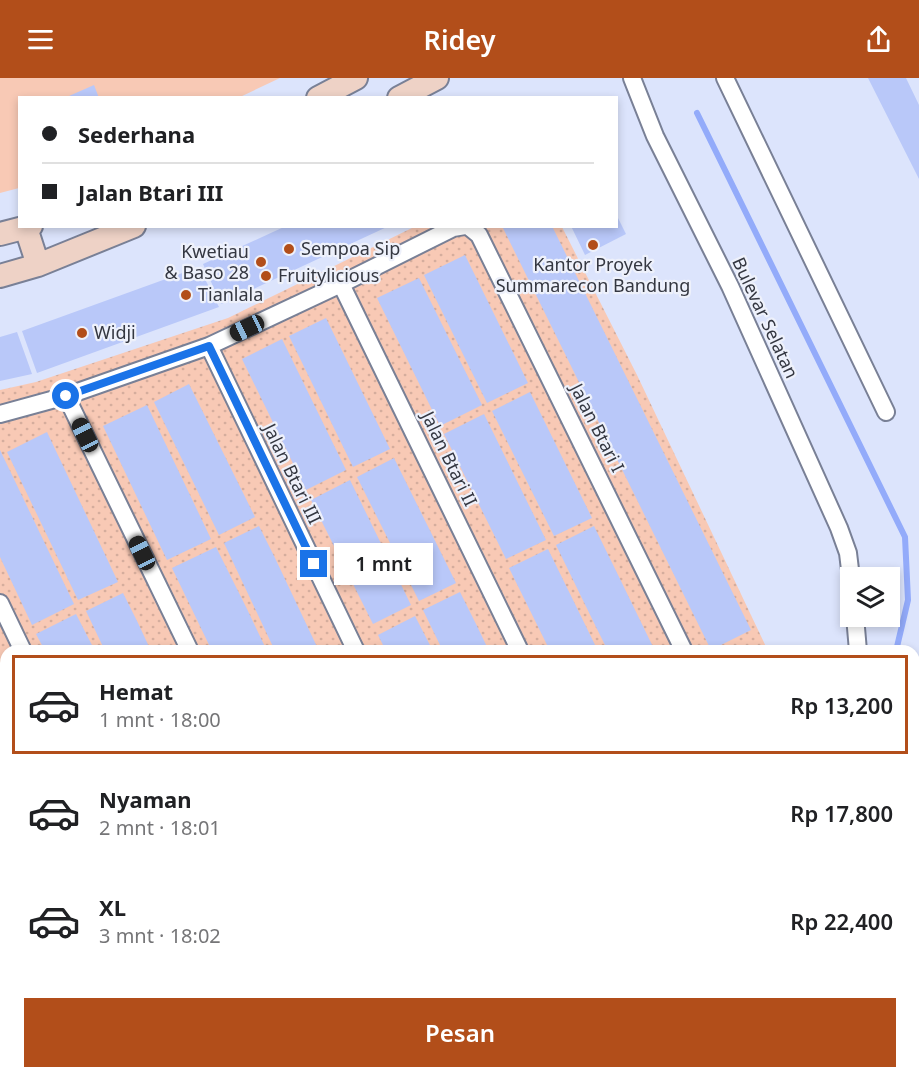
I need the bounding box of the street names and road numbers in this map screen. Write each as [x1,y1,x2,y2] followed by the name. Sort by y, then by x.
[727,253,804,382] street label: Bulevar Selatan
[564,377,631,476] street label: Jalan Btari I
[416,405,483,510] street label: Jalan Btari II
[257,418,328,528] street label: Jalan Btari III

